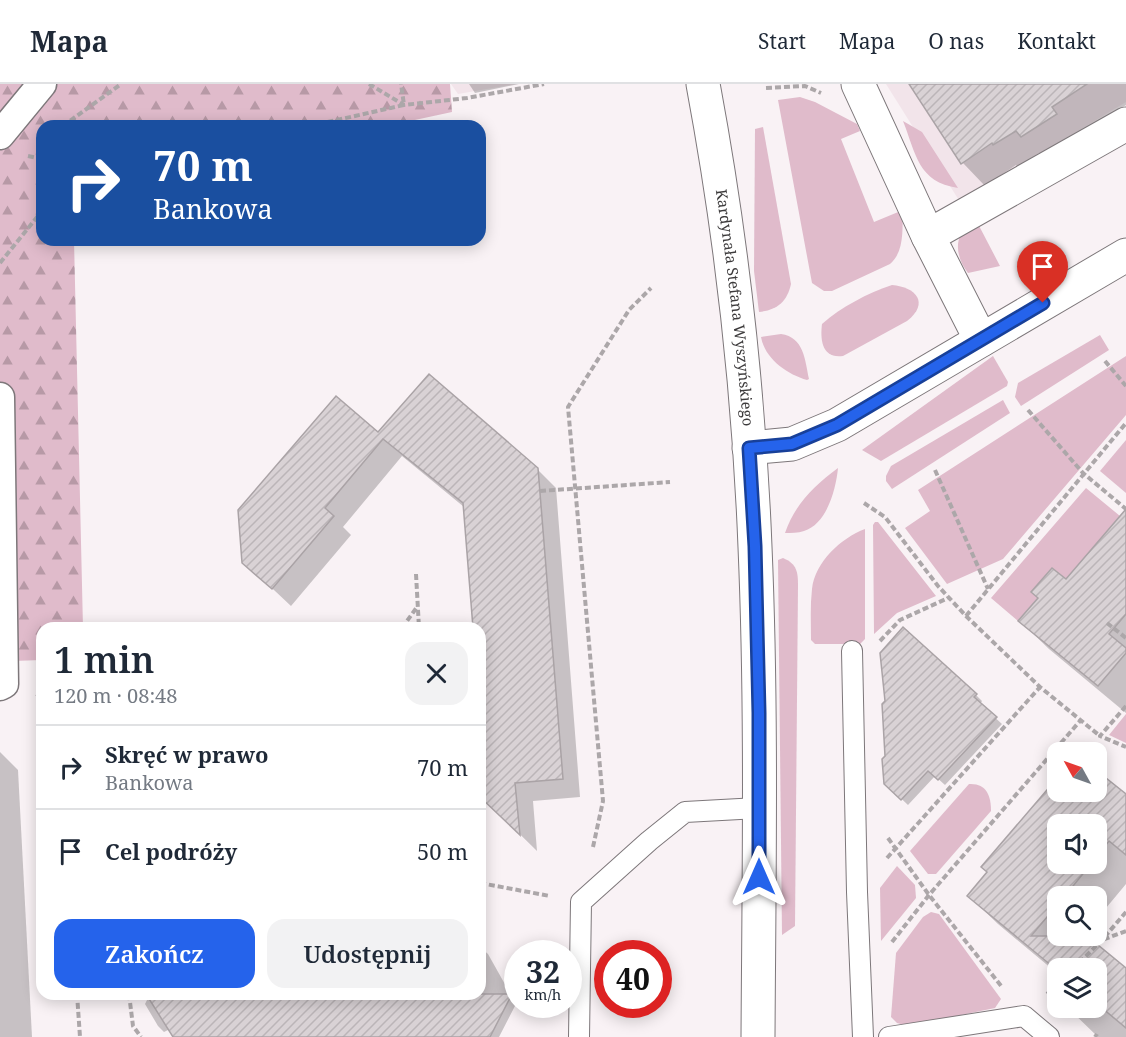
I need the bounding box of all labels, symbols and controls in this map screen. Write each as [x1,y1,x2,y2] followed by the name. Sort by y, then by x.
[30,22,108,60] text: Mapa
[758,27,806,55] text: Start
[839,27,895,55] text: Mapa
[928,27,984,55] text: O nas
[1017,27,1096,55] text: Kontakt
[153,136,253,193] text: 70 m
[54,144,132,222] icon: right
[712,188,759,427] street label: Kardynała Stefana Wyszyńskiego
[153,190,273,227] text: Bankowa
[1017,241,1068,303] pin
[1026,250,1059,283] icon: arrive
[54,635,155,684] text: 1 min
[405,642,468,705] button: close
[54,682,177,709] text: 120 m · 08:48
[105,739,268,769] text: Skręć w prawo
[1047,742,1107,802] north arrow
[1047,742,1107,1018] map controls
[54,751,87,784] icon: right
[417,752,468,782] text: 70 m
[105,769,194,796] text: Bankowa
[1047,814,1107,874] button: sound
[54,835,87,868] icon: arrive
[105,836,237,866] text: Cel podróży
[417,836,468,866] text: 50 m
[727,845,791,909] position arrow
[1047,886,1107,946] button: search
[54,919,255,988] button: Zakończ
[267,919,468,988] button: Udostępnij
[594,940,672,1018] speed limit sign: 40
[526,951,560,992] text: 32
[1047,958,1107,1018] button: layers
[525,984,561,1004] text: km/h

